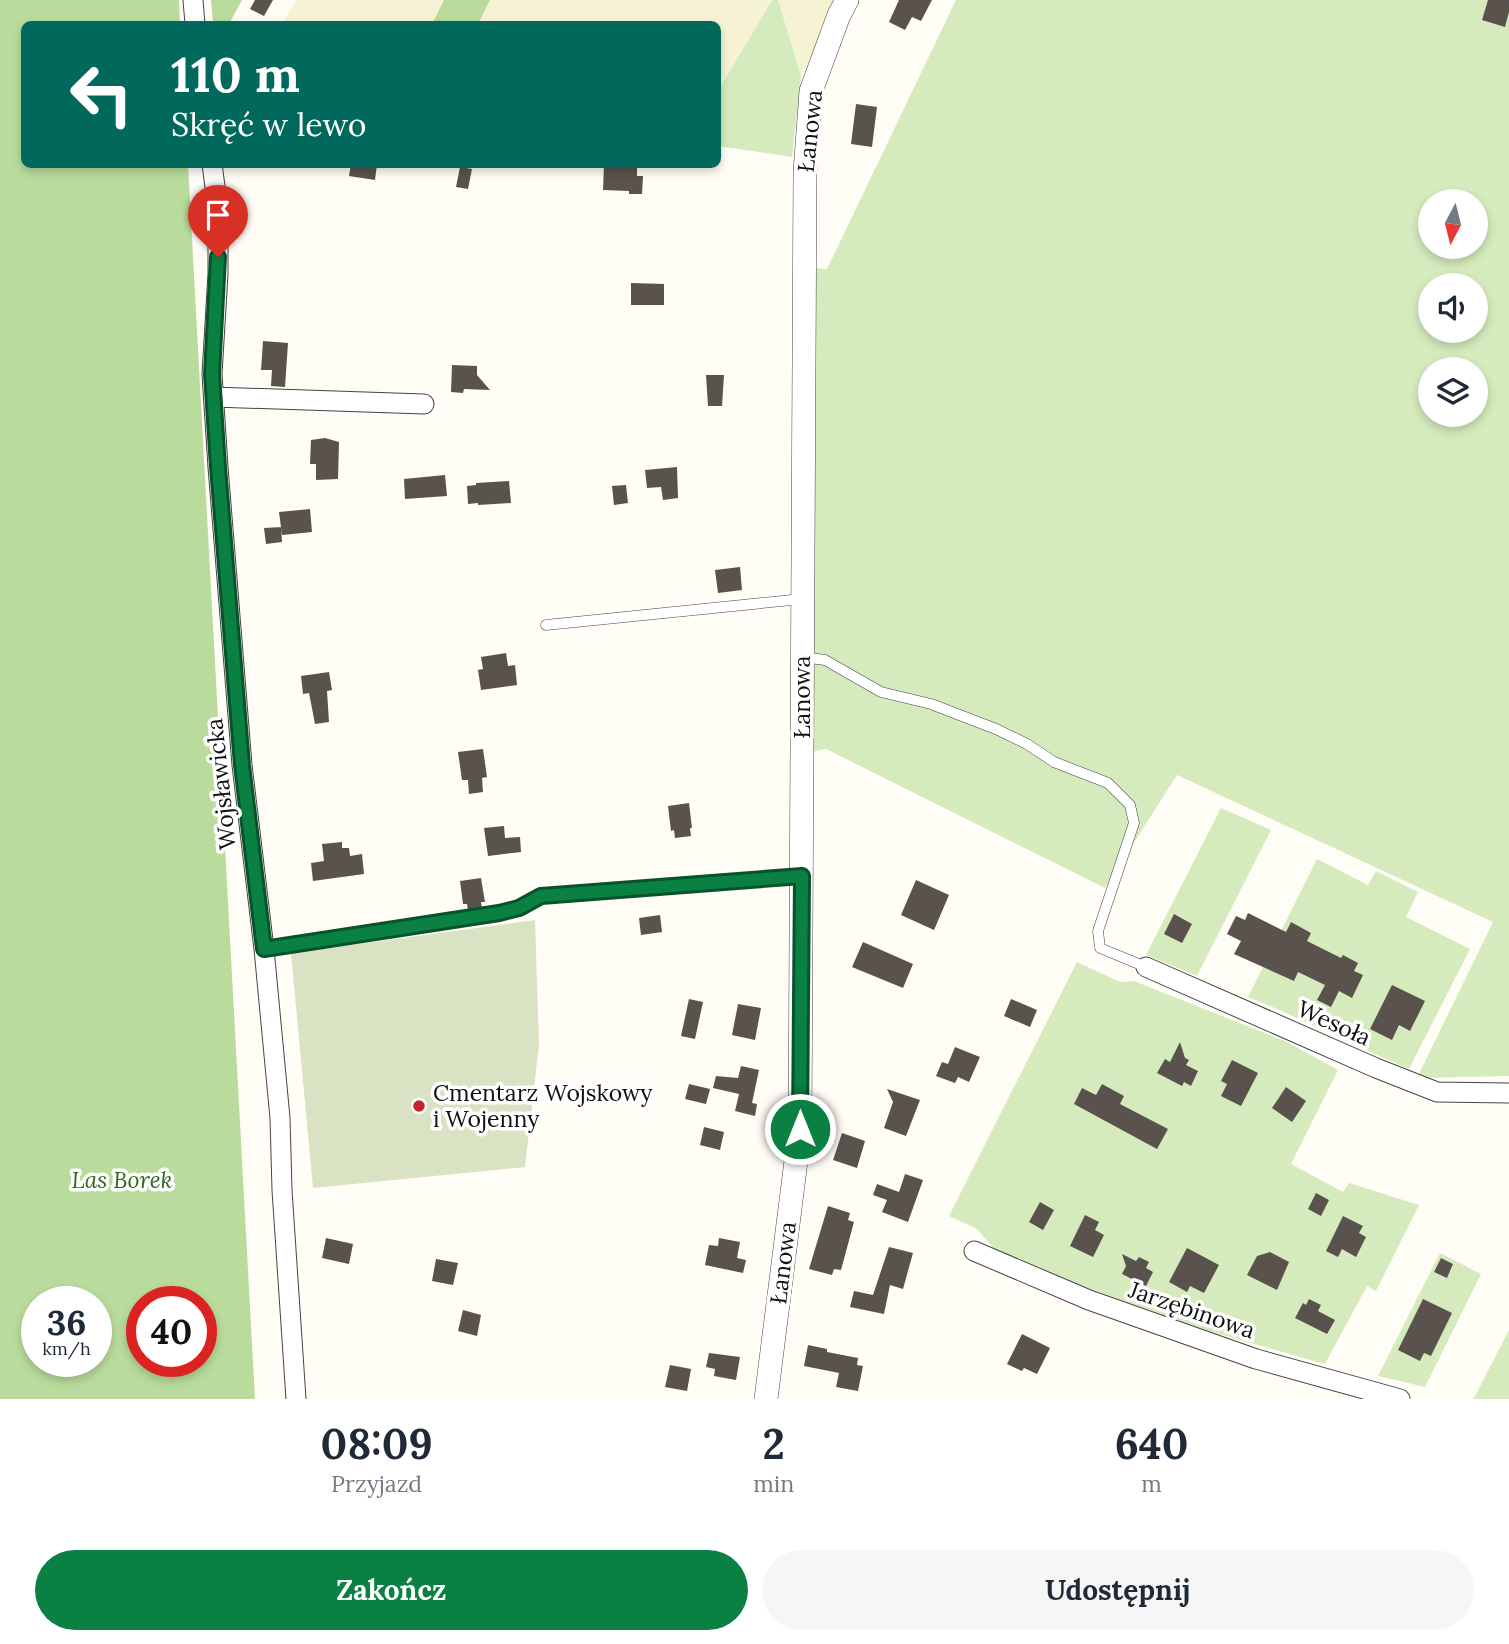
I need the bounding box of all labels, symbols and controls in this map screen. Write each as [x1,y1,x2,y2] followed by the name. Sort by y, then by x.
[171,43,300,105] text: 110 m
[56,49,147,140] icon: left
[791,88,828,174] street label: Łanowa
[171,104,367,145] text: Skręć w lewo
[188,185,248,257] pin
[1418,189,1488,259] north arrow
[1418,189,1488,427] map controls
[199,196,237,234] icon: arrive
[1418,273,1488,343] button: sound
[1418,357,1488,427] button: layers
[787,655,816,738] street label: Łanowa
[199,717,242,851] street label: Wojsławicka
[1293,994,1376,1052] street label: Wesoła
[433,1078,653,1133] place label: Cmentarz Wojskowy i Wojenny
[763,1092,837,1166] position arrow
[411,1098,427,1114] marker: Cmentarz Wojskowy i Wojenny
[71,1165,173,1194] park label: Las Borek
[763,1220,802,1306] street label: Łanowa
[1124,1274,1259,1345] street label: Jarzębinowa
[126,1286,217,1377] speed limit sign: 40
[47,1300,86,1345] text: 36
[42,1337,91,1360] text: km/h
[321,1417,433,1471] text: 08:09
[762,1417,785,1471] text: 2
[1115,1417,1188,1471] text: 640
[331,1469,422,1498] text: Przyjazd
[753,1469,794,1498] text: min
[1141,1469,1162,1498] text: m
[35,1550,748,1630] button: Zakończ
[762,1550,1474,1630] button: Udostępnij

